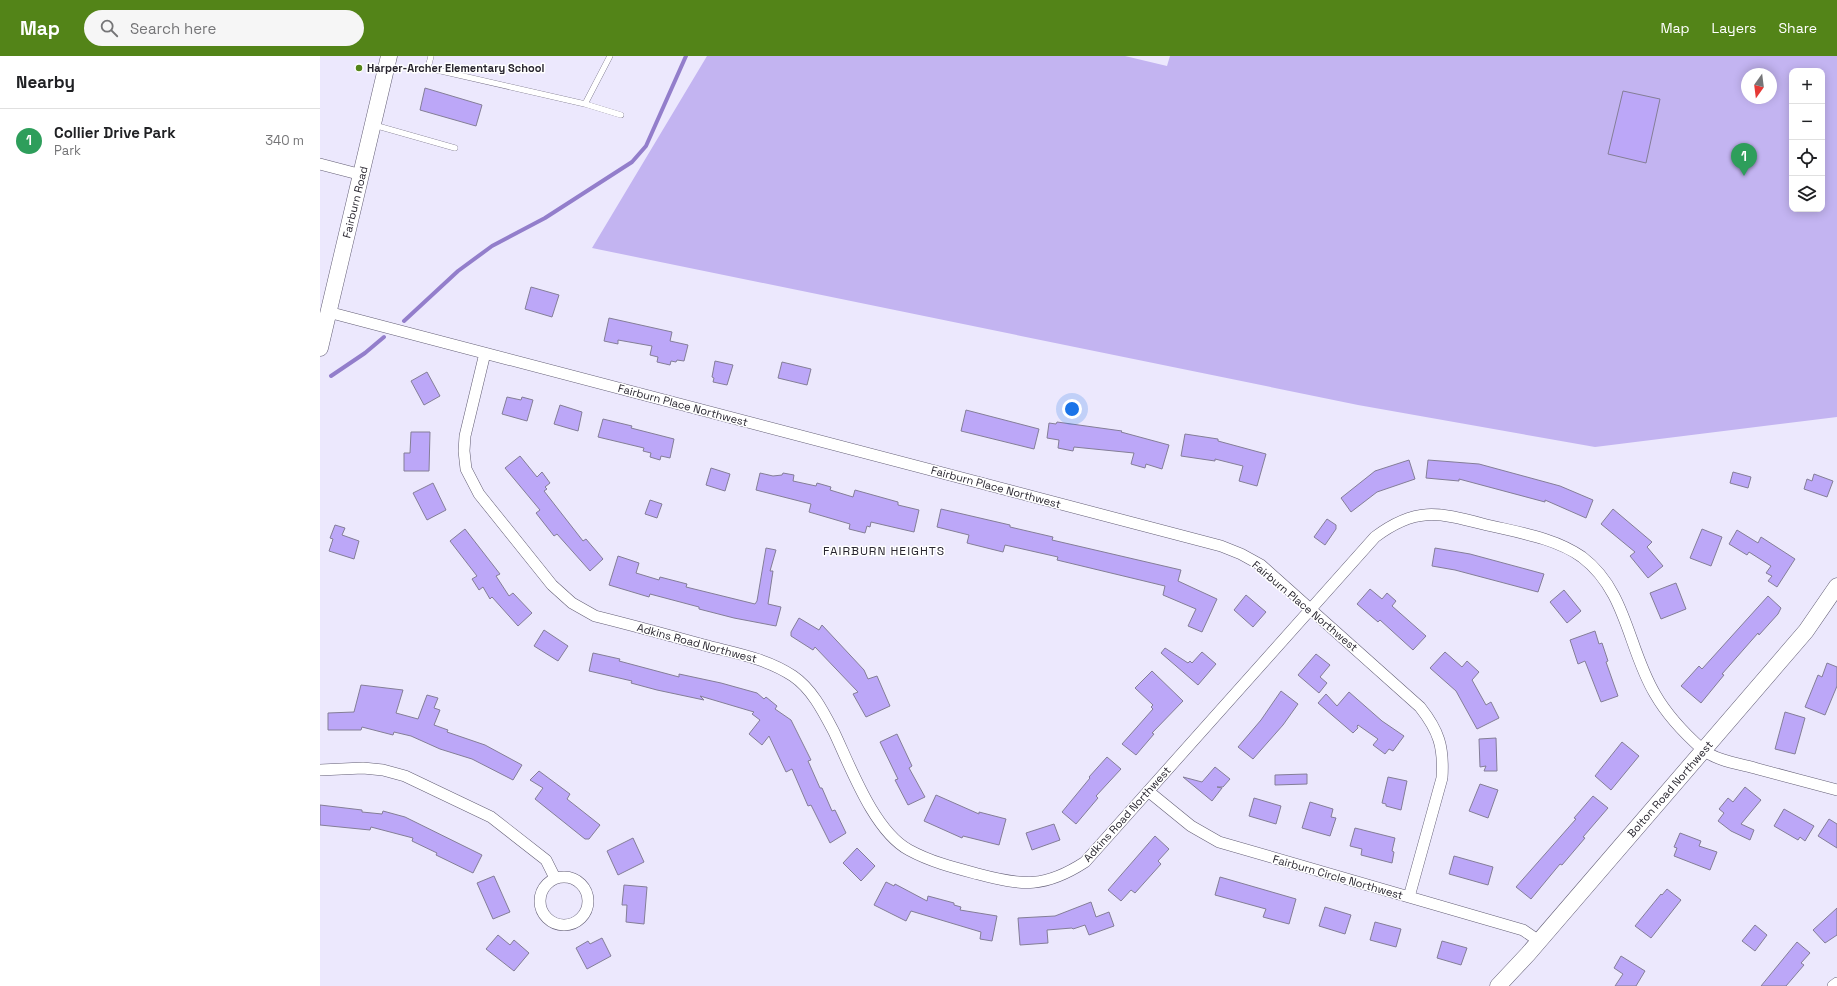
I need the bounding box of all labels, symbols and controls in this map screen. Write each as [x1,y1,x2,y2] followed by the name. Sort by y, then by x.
[84,10,364,46] search box
[20,16,60,41] text: Map
[98,17,120,39] icon: search
[130,19,216,38] text: Search here
[1660,19,1690,37] text: Map
[1712,19,1756,37] text: Layers
[1778,19,1817,37] text: Share
[367,61,544,75] place label: Harper-Archer Elementary School
[354,63,364,73] marker: Harper-Archer Elementary School
[1741,68,1777,104] north arrow
[1789,68,1825,212] map controls
[1789,68,1825,104] button: +
[16,71,75,93] text: Nearby
[1789,104,1825,140] button: −
[54,123,176,142] text: Collier Drive Park
[26,132,32,149] text: 1
[265,132,304,149] text: 340 m
[1789,140,1825,176] button: locate
[54,142,81,159] text: Park
[1731,143,1757,176] pin: 1
[339,165,371,239] street label: Fairburn Road
[1789,176,1825,212] button: layers
[617,381,749,429] street label: Fairburn Place Northwest
[1062,399,1082,419] your location
[930,463,1062,511] street label: Fairburn Place Northwest
[823,543,945,559] district label: FAIRBURN HEIGHTS
[1249,558,1361,654] street label: Fairburn Place Northwest
[635,620,759,666] street label: Adkins Road Northwest
[1624,738,1716,840] street label: Bolton Road Northwest
[1080,763,1174,865] street label: Adkins Road Northwest
[1271,852,1405,902] street label: Fairburn Circle Northwest

